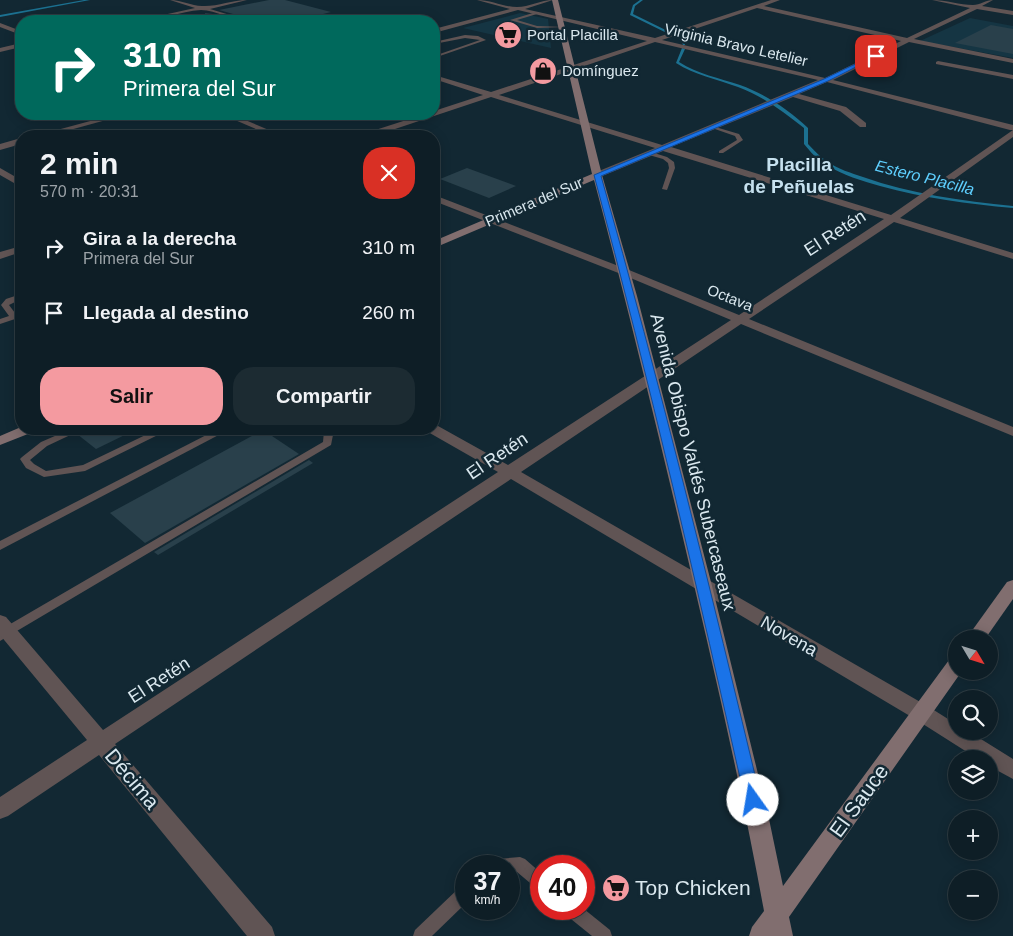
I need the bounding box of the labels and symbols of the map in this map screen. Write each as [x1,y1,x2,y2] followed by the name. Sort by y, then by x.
[493,20,523,50] supermarket icon: Portal Placilla
[663,20,809,69] street label: Virginia Bravo Letelier
[527,26,619,43] place label: Portal Placilla
[855,35,897,77] pin
[528,56,558,86] shop icon: Domínguez
[562,62,639,79] place label: Domínguez
[744,154,854,197] district label: Placilla de Peñuelas
[874,157,976,198] water label: Estero Placilla
[483,173,585,230] street label: Primera del Sur
[801,206,869,260] street label: El Retén
[705,281,756,315] street label: Octava
[646,311,740,613] street label: Avenida Obispo Valdés Subercaseaux
[463,428,531,484] street label: El Retén
[757,612,822,661] street label: Novena
[948,630,998,680] north arrow
[125,653,193,707] street label: El Retén
[101,744,164,814] street label: Décima
[825,760,893,841] street label: El Sauce
[726,773,778,825] position arrow
[530,855,595,920] speed limit sign: 40
[601,873,631,903] supermarket icon: Top Chicken
[635,876,751,899] place label: Top Chicken

